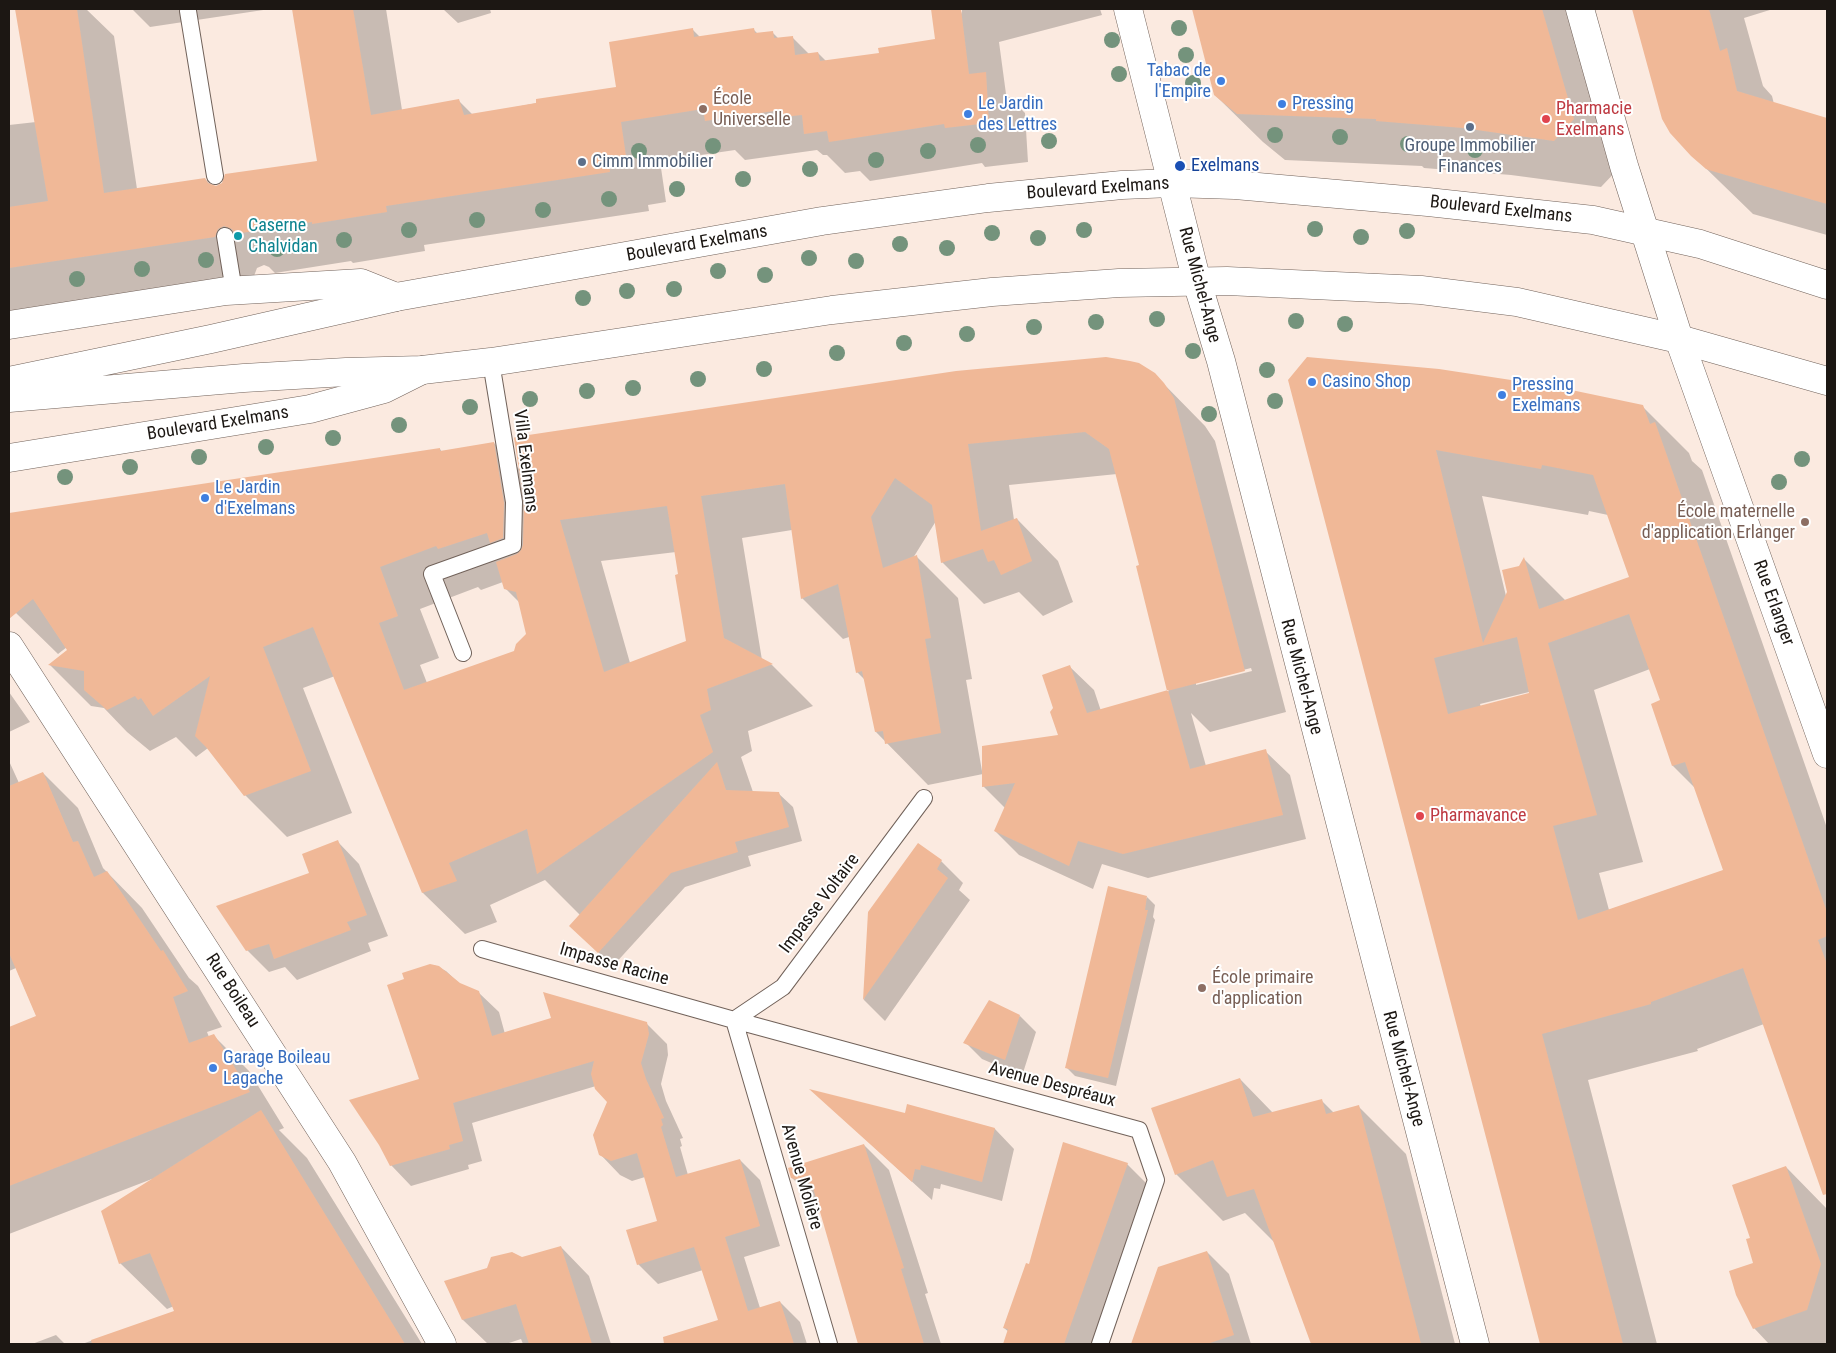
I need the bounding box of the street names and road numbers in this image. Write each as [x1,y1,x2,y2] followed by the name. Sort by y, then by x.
[1026,173,1170,205] street label: Boulevard Exelmans
[1429,192,1573,228] street label: Boulevard Exelmans
[625,221,769,267] street label: Boulevard Exelmans
[1173,225,1225,345] street label: Rue Michel-Ange
[146,402,290,446] street label: Boulevard Exelmans
[508,408,542,514] street label: Villa Exelmans
[1748,557,1798,649] street label: Rue Erlanger
[1275,617,1327,737] street label: Rue Michel-Ange
[775,850,865,958] street label: Impasse Voltaire
[557,939,671,991] street label: Impasse Racine
[200,950,264,1032] street label: Rue Boileau
[1377,1009,1429,1129] street label: Rue Michel-Ange
[986,1058,1118,1112] street label: Avenue Despréaux
[776,1122,826,1232] street label: Avenue Molière

